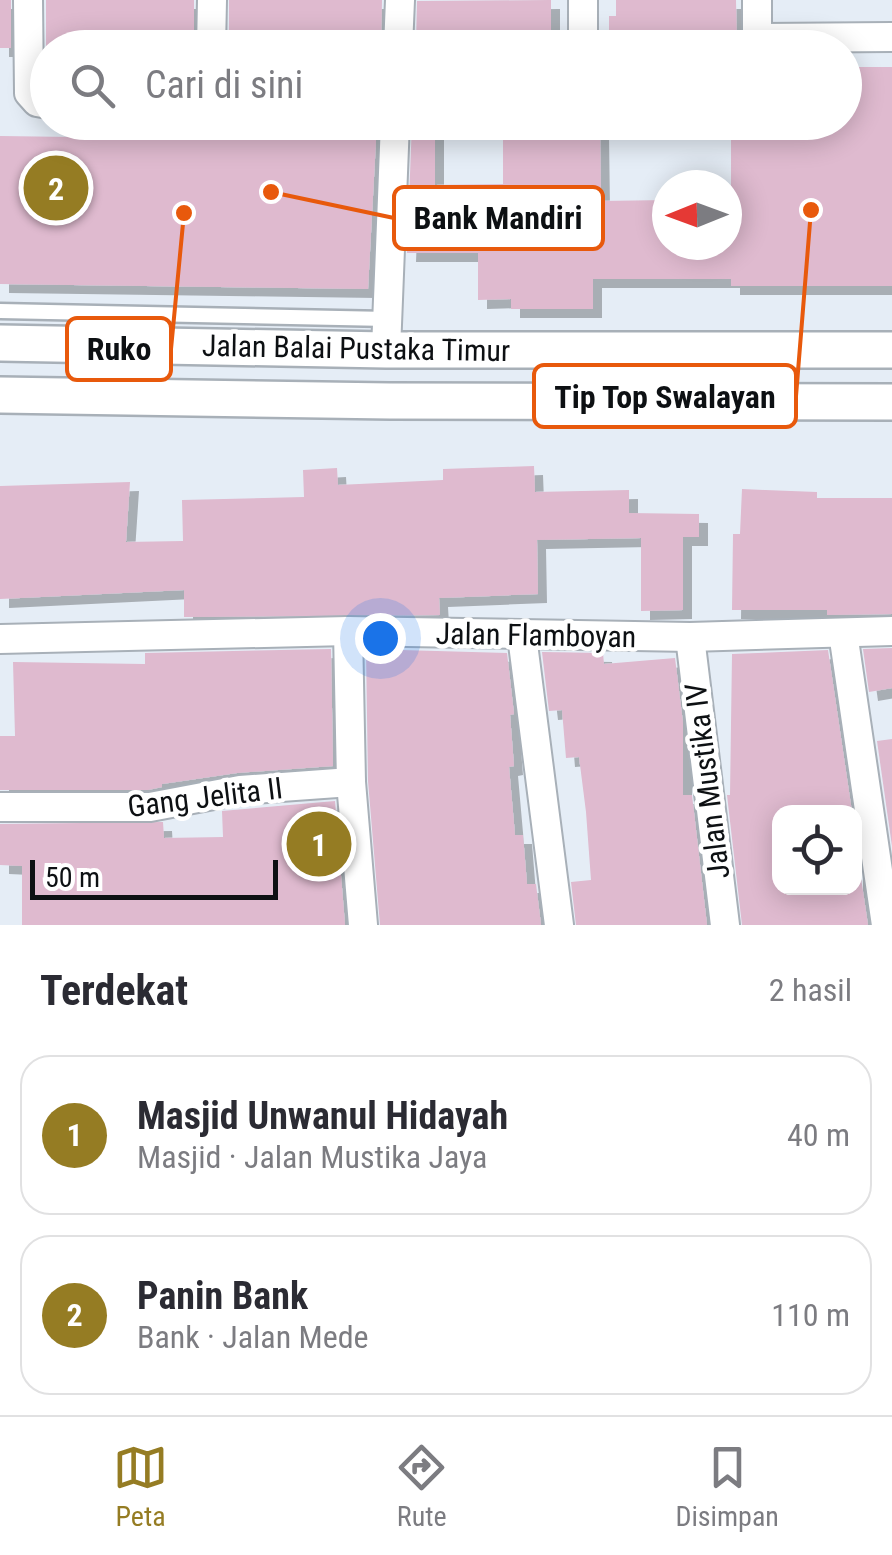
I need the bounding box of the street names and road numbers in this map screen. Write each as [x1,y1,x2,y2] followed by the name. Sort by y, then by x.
[202,328,510,368] street label: Jalan Balai Pustaka Timur
[435,616,637,654] street label: Jalan Flamboyan
[678,681,736,881] street label: Jalan Mustika IV
[126,770,284,824] street label: Gang Jelita II

